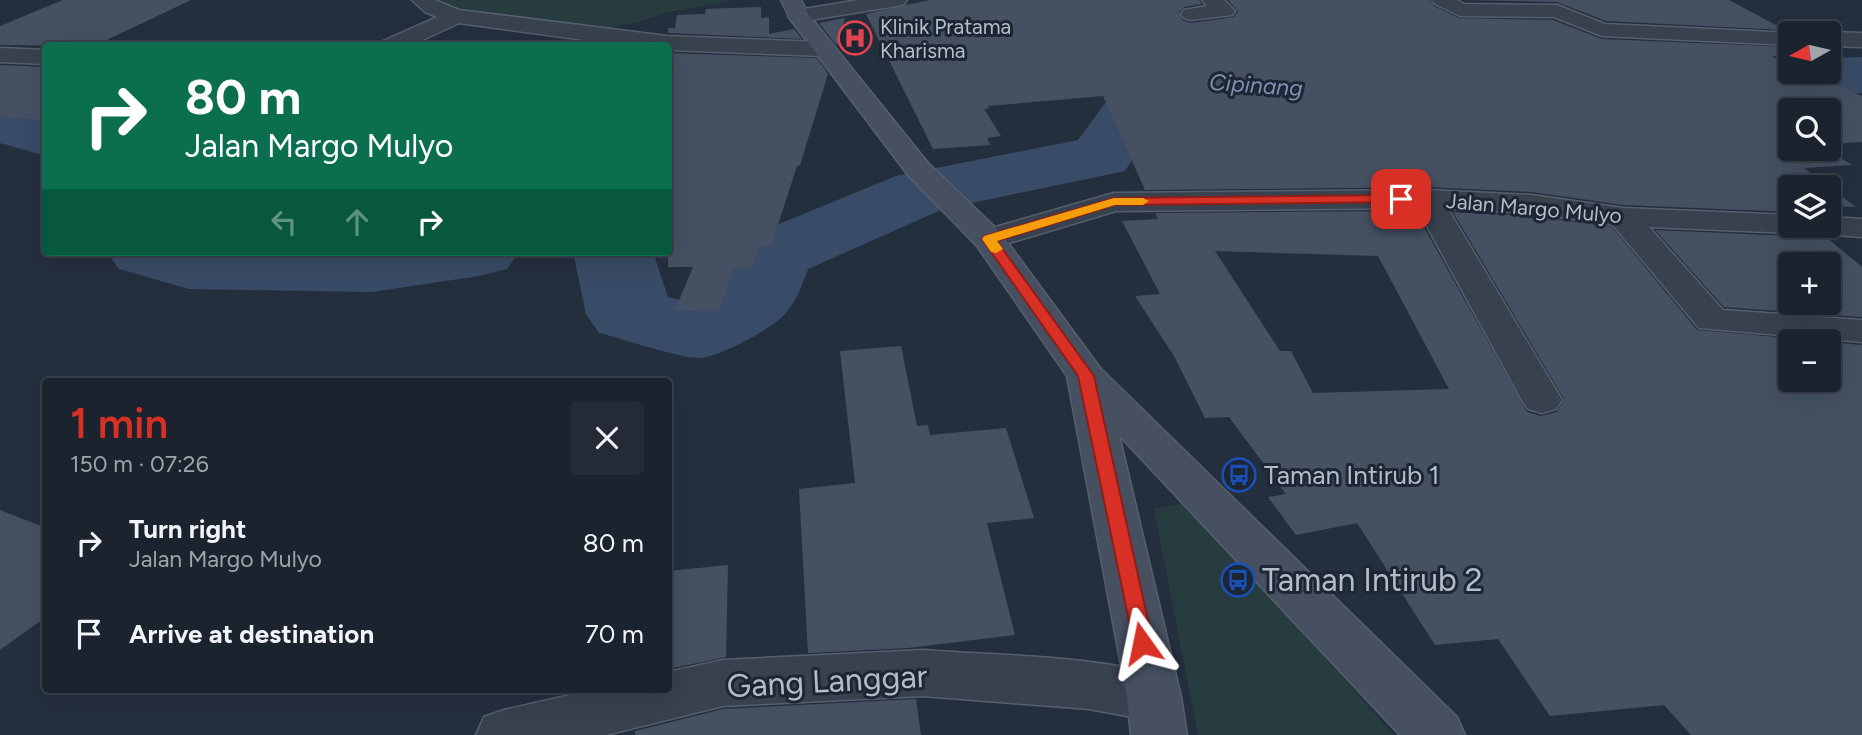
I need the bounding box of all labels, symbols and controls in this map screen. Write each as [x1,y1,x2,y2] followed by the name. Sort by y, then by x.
[880,14,1011,63] place label: Klinik Pratama Kharisma
[836,19,874,57] hospital icon: Klinik Pratama Kharisma
[1778,21,1841,84] north arrow
[1778,21,1841,392] map controls
[185,67,301,126] text: 80 m
[1208,68,1304,102] water label: Cipinang
[70,70,161,161] icon: right
[1778,98,1841,161] button: search
[185,127,453,165] text: Jalan Margo Mulyo
[1371,169,1431,229] pin
[1778,175,1841,238] button: layers
[1382,180,1420,218] icon: arrive
[1445,188,1623,228] street label: Jalan Margo Mulyo
[265,203,303,241] icon: left
[338,203,376,241] icon: ahead
[411,203,449,241] icon: right
[1778,252,1841,315] button: +
[1778,329,1841,392] button: −
[70,398,168,449] text: 1 min
[570,401,644,475] button: close
[70,450,209,478] text: 150 m · 07:26
[1220,456,1258,494] bus stop icon: Taman Intirub 1
[1264,459,1439,491] place label: Taman Intirub 1
[129,513,246,545] text: Turn right
[70,524,108,562] icon: right
[583,527,644,559] text: 80 m
[129,545,322,573] text: Jalan Margo Mulyo
[1219,561,1257,599] bus stop icon: Taman Intirub 2
[1262,561,1483,599] place label: Taman Intirub 2
[1105,606,1179,680] position arrow
[70,615,108,653] icon: arrive
[129,618,374,650] text: Arrive at destination
[585,618,644,650] text: 70 m
[726,657,928,705] street label: Gang Langgar

